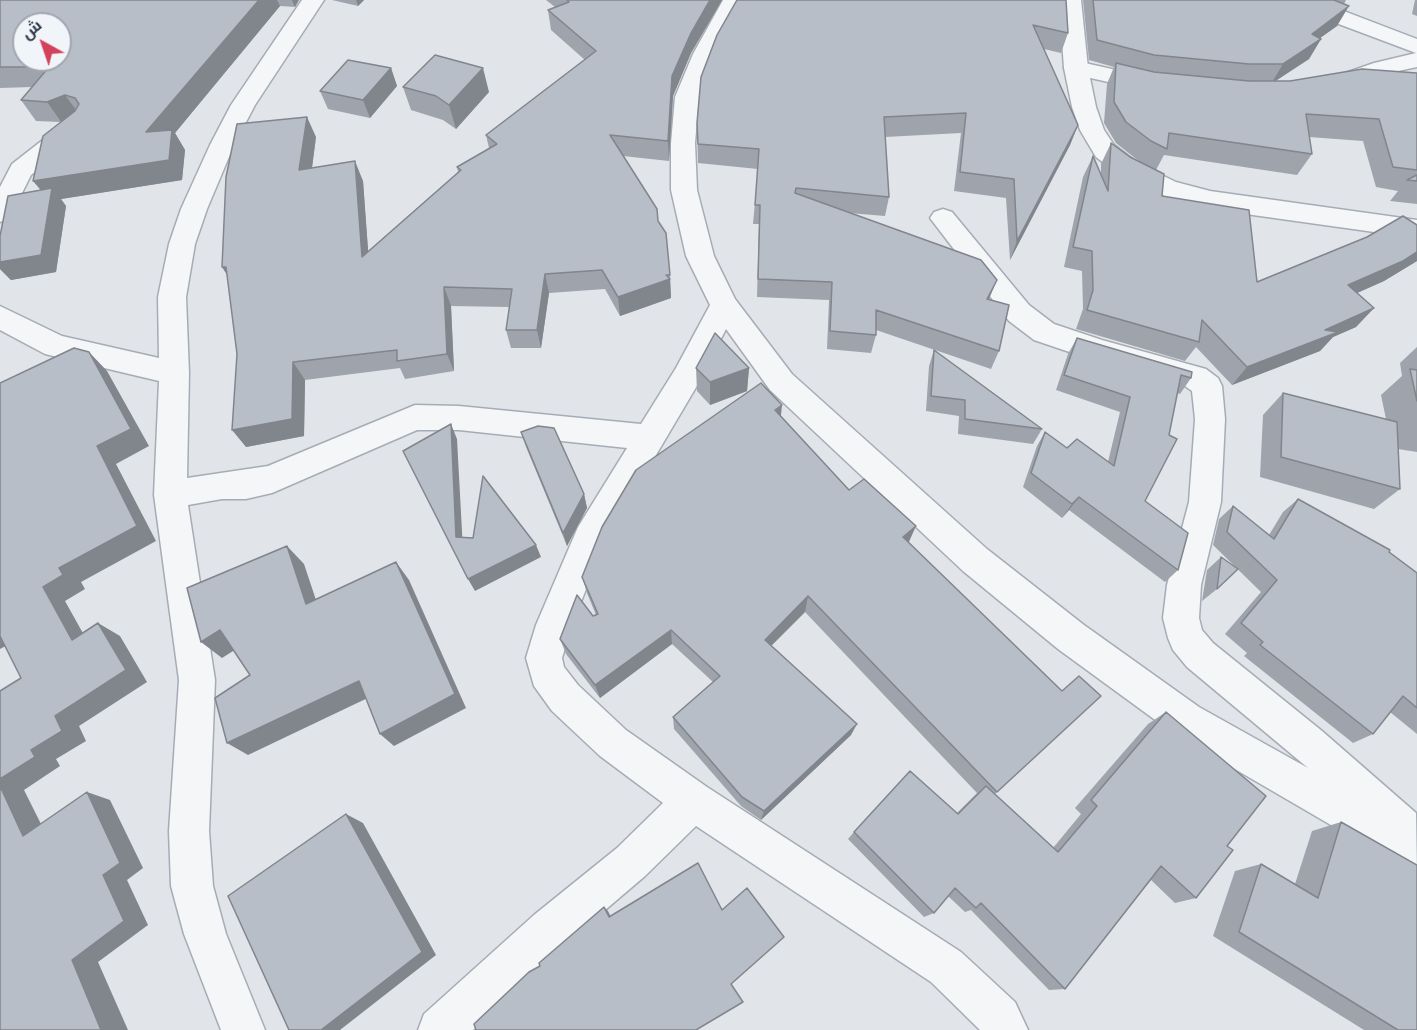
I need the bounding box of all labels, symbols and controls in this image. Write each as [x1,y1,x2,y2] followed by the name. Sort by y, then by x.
[12,12,72,72] north arrow
[17,15,46,44] text: ش

